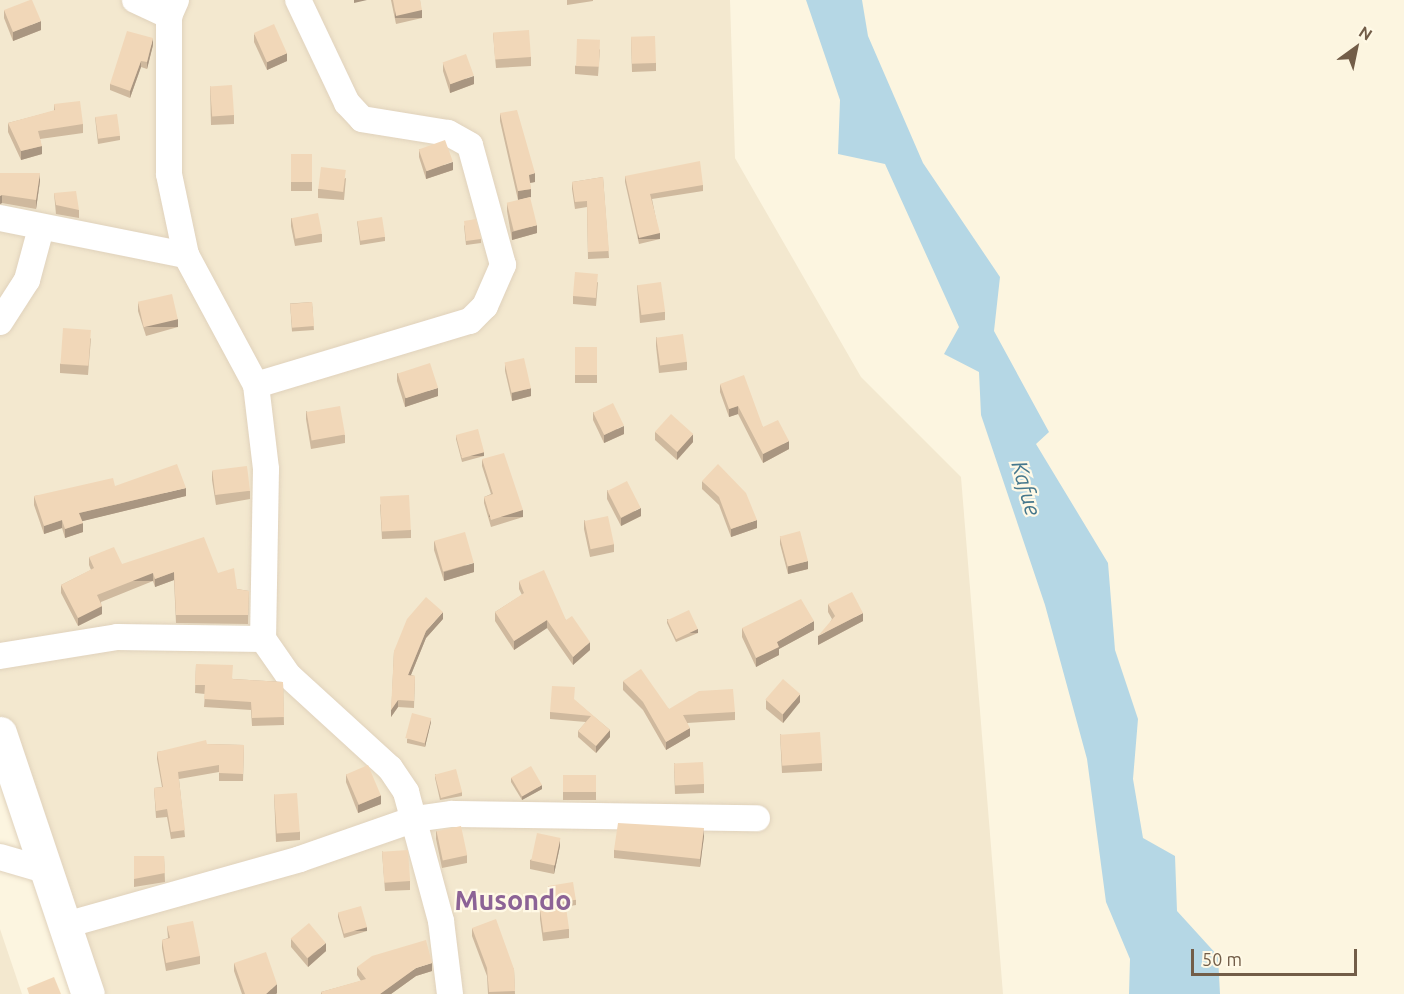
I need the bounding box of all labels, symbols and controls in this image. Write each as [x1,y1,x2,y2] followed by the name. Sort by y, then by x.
[1326,18,1386,78] north arrow
[1356,22,1376,44] text: N
[1007,458,1047,518] water label: Kafue
[454,885,572,917] district label: Musondo
[1194,937,1360,975] scale bar
[1202,949,1242,969] text: 50 m

